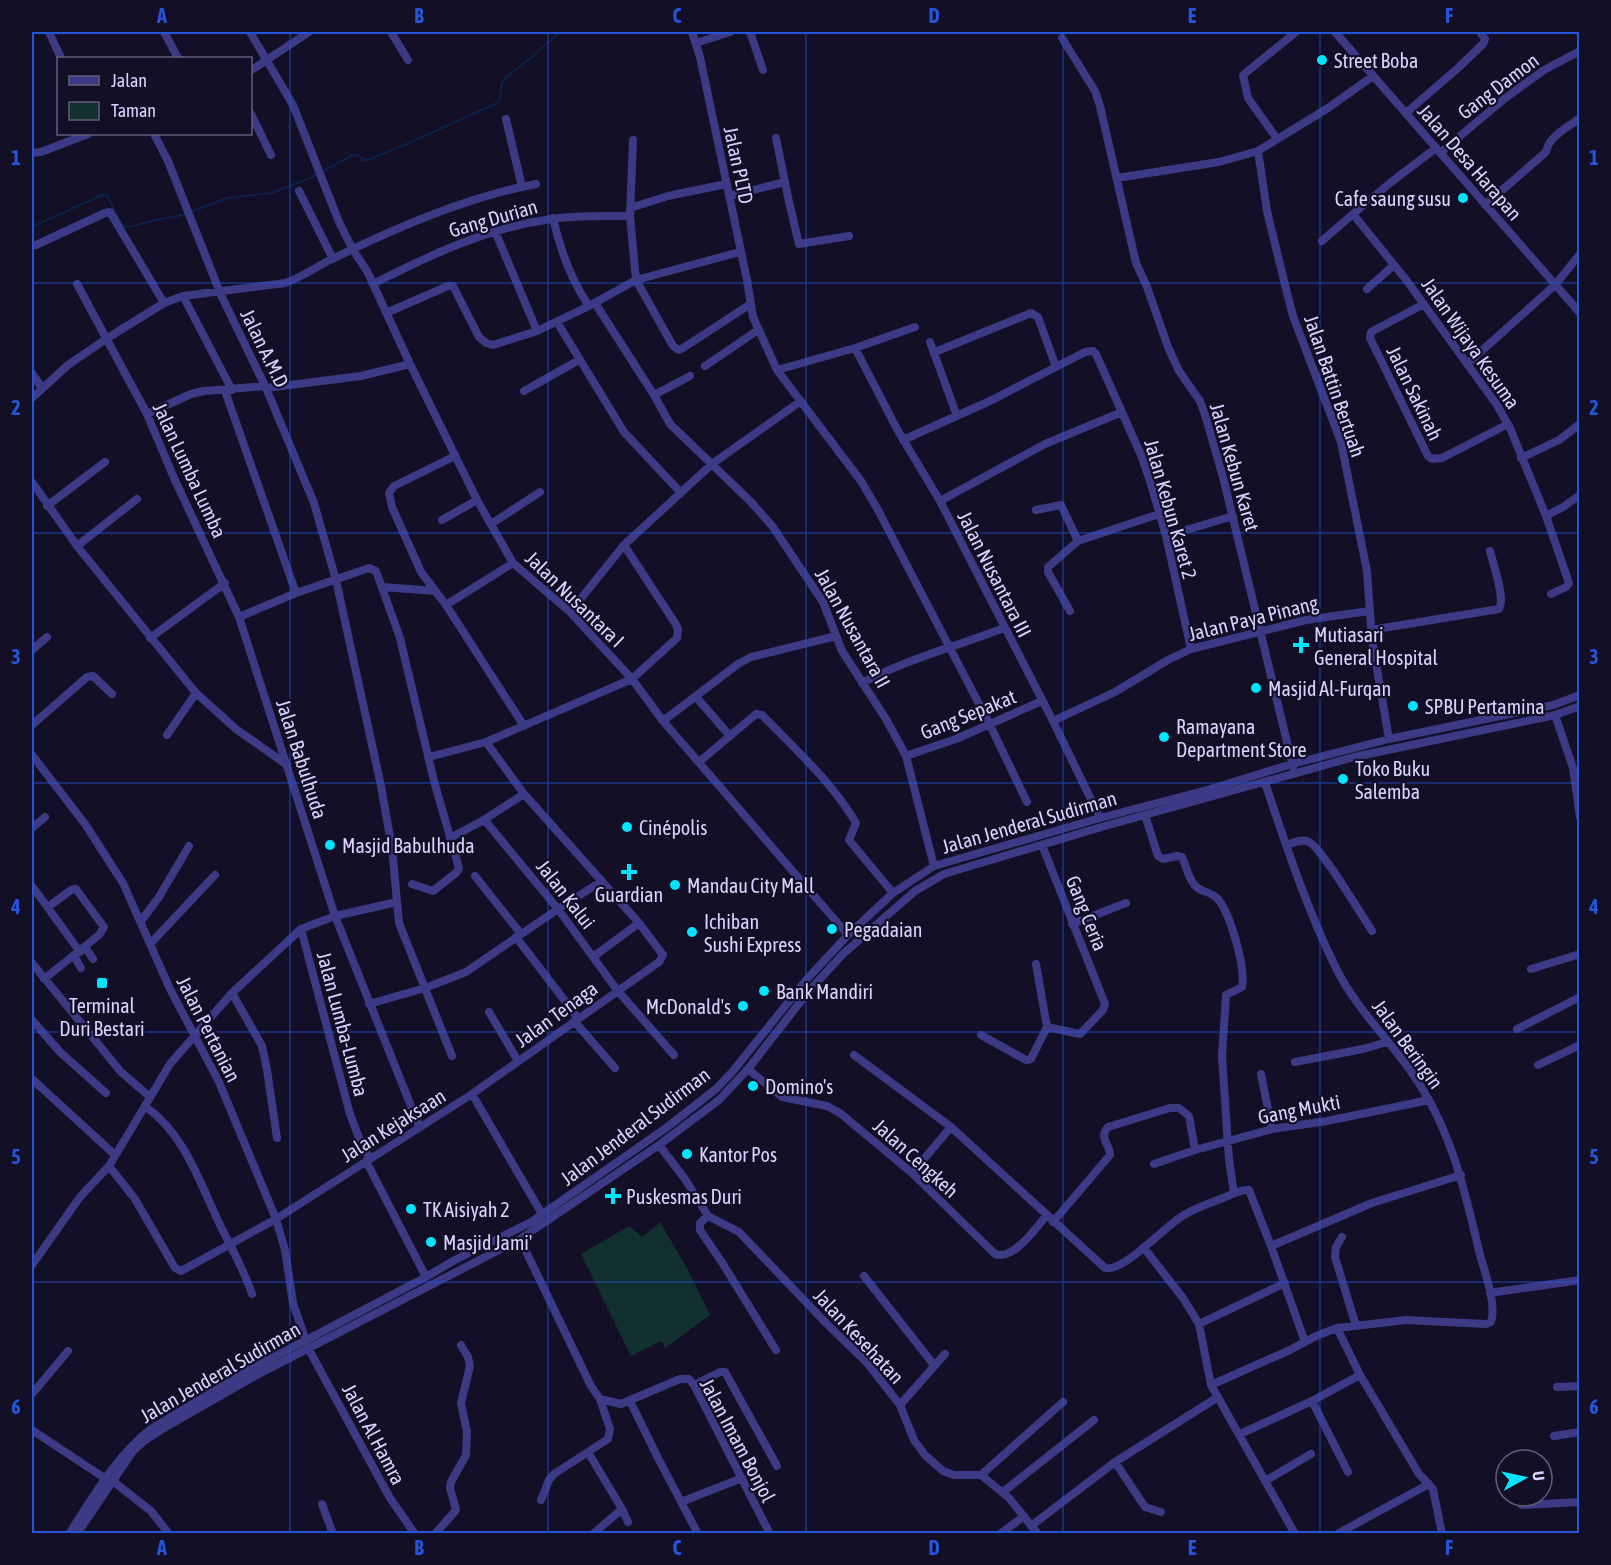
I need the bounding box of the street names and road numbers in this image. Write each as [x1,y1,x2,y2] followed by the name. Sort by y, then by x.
[1453,48,1543,124] street label: Gang Damon
[1413,99,1527,225] street label: Jalan Desa Harapan
[720,124,758,206] street label: Jalan PLTD
[446,194,540,242] street label: Gang Durian
[1417,273,1525,413] street label: Jalan Wijaya Kesuma
[236,305,294,391] street label: Jalan A.M.D
[1300,312,1370,460] street label: Jalan Battin Bertuah
[1382,342,1448,444] street label: Jalan Sakinah
[149,399,231,541] street label: Jalan Lumba Lumba
[1206,400,1264,534] street label: Jalan Kebun Karet
[1140,436,1202,582] street label: Jalan Kebun Karet 2
[953,507,1037,641] street label: Jalan Nusantara III
[521,546,629,652] street label: Jalan Nusantara I
[811,564,895,692] street label: Jalan Nusantara II
[1186,591,1321,645] street label: Jalan Paya Pinang
[917,684,1019,744] street label: Gang Sepakat
[272,696,332,822] street label: Jalan Babulhuda
[939,786,1119,858] street label: Jalan Jenderal Sudirman
[532,855,600,933] street label: Jalan Kalui
[1062,872,1112,954] street label: Gang Ceria
[313,949,373,1099] street label: Jalan Lumba-Lumba
[173,972,245,1086] street label: Jalan Pertanian
[510,977,602,1051] street label: Jalan Tenaga
[1368,995,1448,1093] street label: Jalan Beringin
[556,1062,714,1190] street label: Jalan Jenderal Sudirman
[336,1084,450,1166] street label: Jalan Kejaksaan
[1256,1090,1342,1128] street label: Gang Mukti
[869,1114,963,1202] street label: Jalan Cengkeh
[809,1284,909,1388] street label: Jalan Kesehatan
[136,1317,304,1427] street label: Jalan Jenderal Sudirman
[696,1374,781,1506] street label: Jalan Imam Bonjol
[338,1380,410,1488] street label: Jalan Al Hamra

